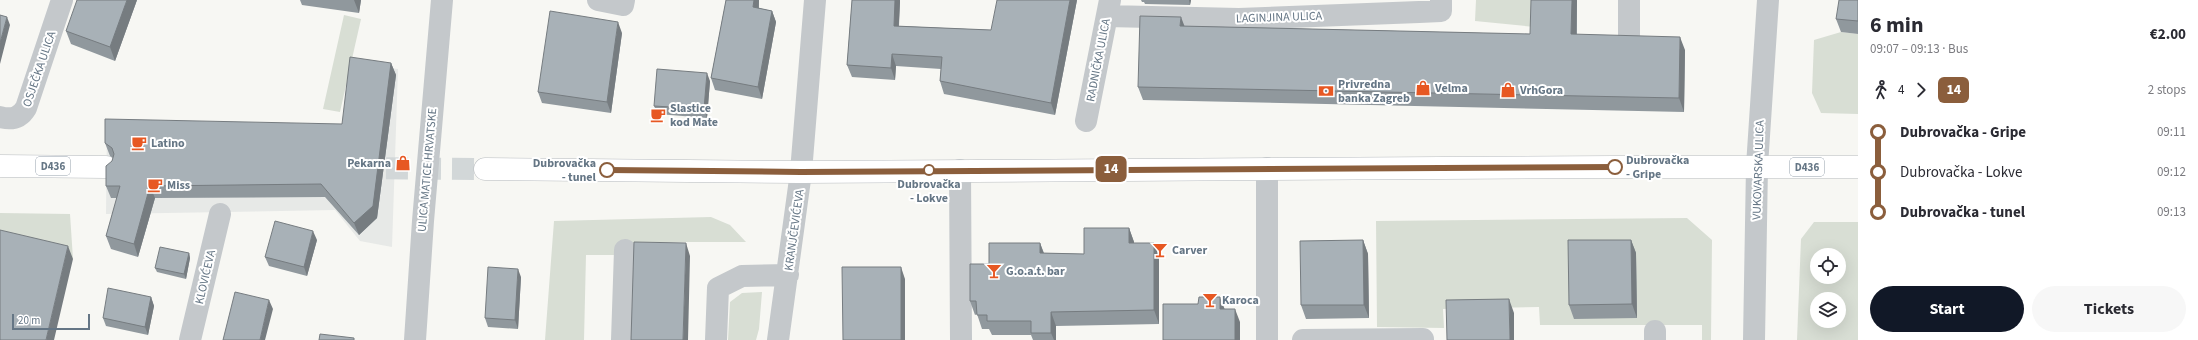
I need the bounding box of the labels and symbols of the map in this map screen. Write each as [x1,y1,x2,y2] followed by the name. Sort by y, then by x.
[1236,7,1323,27] street label: LAGINJINA ULICA
[1082,17,1115,103] street label: RADNIČKA ULICA
[19,29,61,109] street label: OSJEČKA ULICA
[1338,76,1410,107] place label: Privredna banka Zagreb
[1414,79,1432,97] shop icon: Velma
[1434,80,1468,97] place label: Velma
[1499,81,1517,99] shop icon: VrhGora
[1317,82,1335,100] bank icon: Privredna banka Zagreb
[1519,82,1563,99] place label: VrhGora
[670,100,718,131] place label: Slastice kod Mate
[649,106,667,124] cafe icon: Slastice kod Mate
[414,107,441,233] street label: ULICA MATICE HRVATSKE
[1748,119,1769,220] street label: VUKOVARSKA ULICA
[130,134,148,152] cafe icon: Latino
[151,135,185,152] place label: Latino
[1626,152,1689,183] place label: Dubrovačka - Gripe
[394,154,412,172] shop icon: Pekarna
[347,155,391,172] place label: Pekarna
[533,155,597,186] place label: Dubrovačka - tunel
[1093,156,1129,182] line badge: 14
[36,157,70,175] road number: D436
[1790,158,1824,176] road number: D436
[1607,159,1623,175] marker: Dubrovačka - Gripe
[599,162,615,178] marker: Dubrovačka - tunel
[923,164,935,176] marker: Dubrovačka - Lokve
[146,176,164,194] cafe icon: Miss
[897,176,961,207] place label: Dubrovačka - Lokve
[167,177,190,194] place label: Miss
[780,188,809,272] street label: KRANJČEVIĆEVA
[1151,241,1169,259] bar icon: Carver
[1172,242,1208,259] place label: Carver
[191,248,220,306] street label: KLOVIĆEVA
[985,262,1003,280] bar icon: G.o.a.t. bar
[1006,263,1065,280] place label: G.o.a.t. bar
[1201,291,1219,309] bar icon: Karoca
[1222,292,1259,309] place label: Karoca
[12,312,90,331] scale bar

